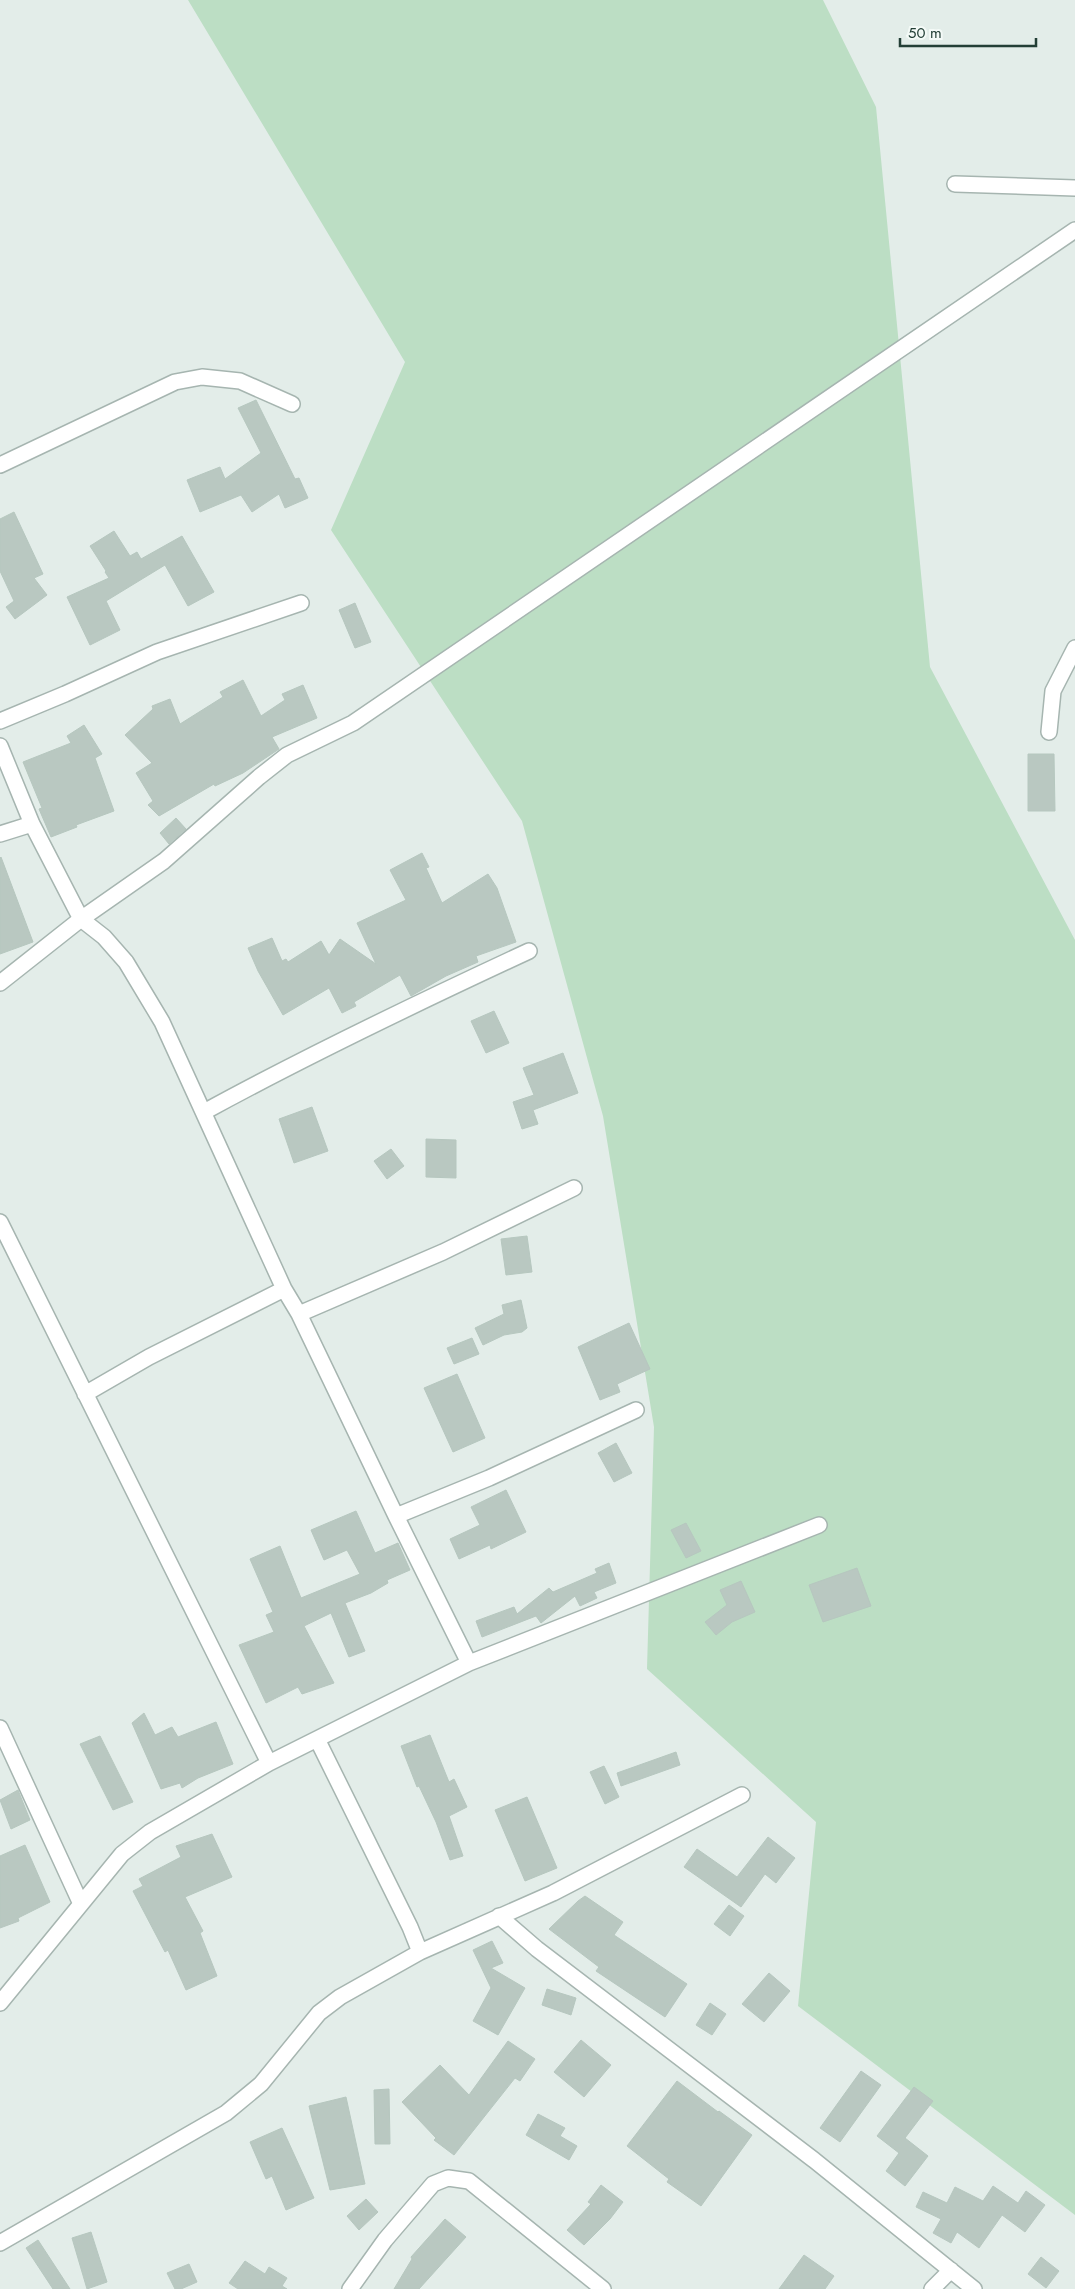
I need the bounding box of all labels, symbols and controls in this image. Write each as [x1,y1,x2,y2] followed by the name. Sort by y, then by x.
[900,15,1036,47] scale bar
[908,22,942,44] text: 50 m

